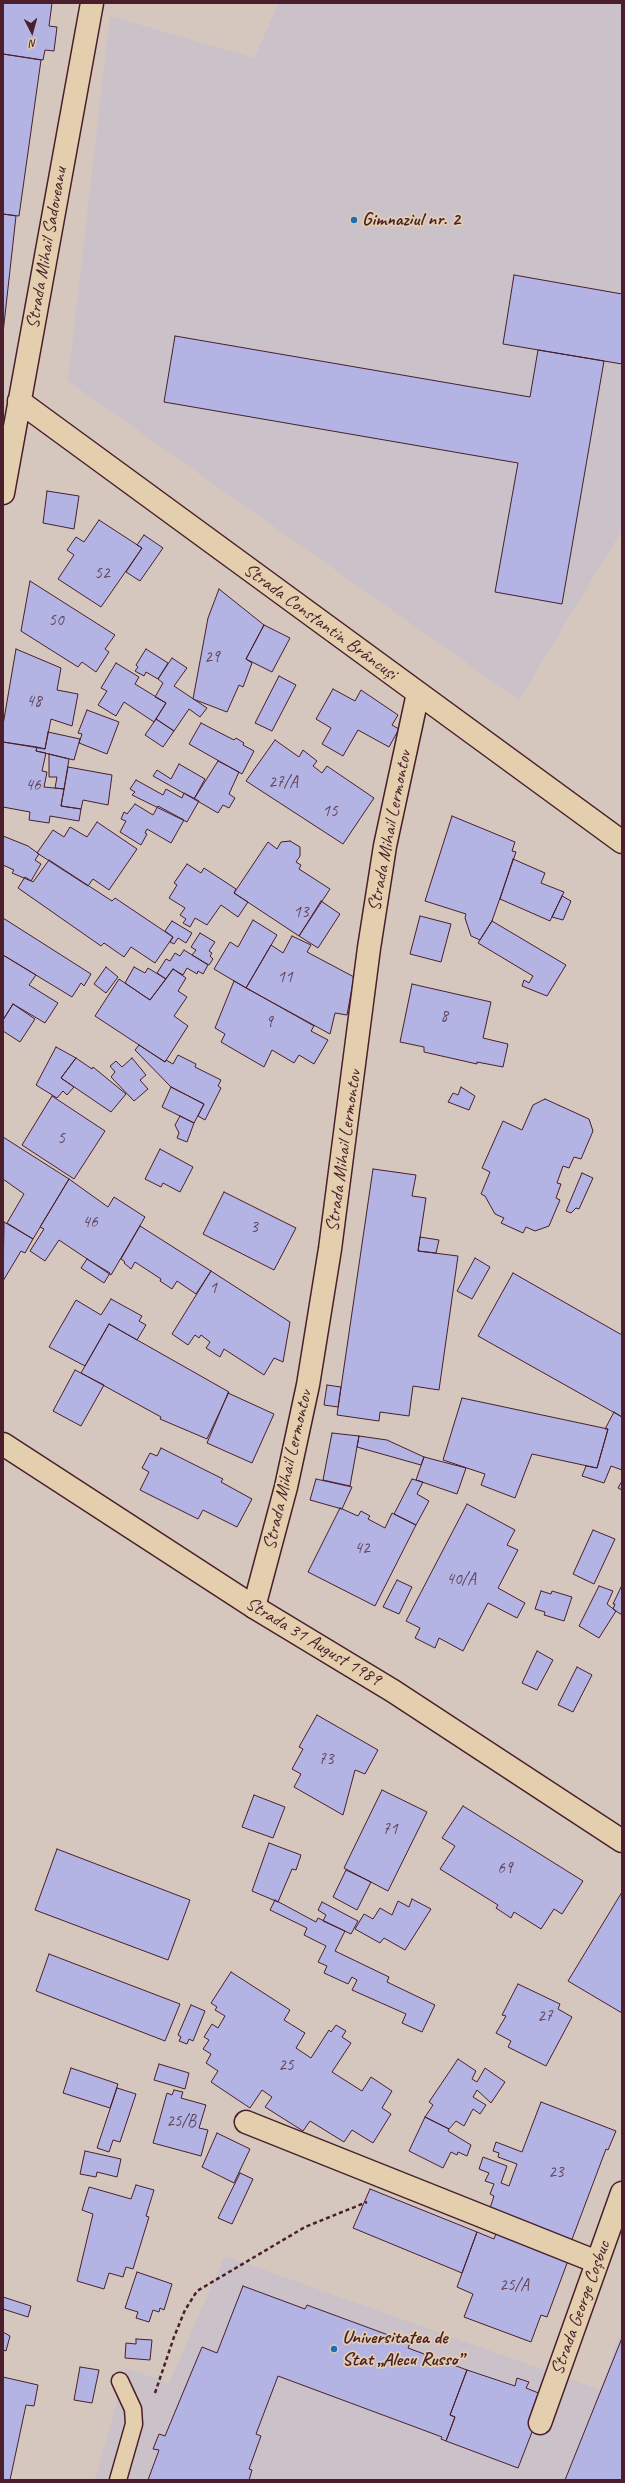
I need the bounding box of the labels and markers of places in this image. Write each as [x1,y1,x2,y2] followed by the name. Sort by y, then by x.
[362,209,460,231] place label: Gimnaziul nr. 2
[349,215,359,225] marker: Gimnaziul nr. 2
[342,2327,462,2371] place label: Universitatea de Stat „Alecu Russo”
[329,2344,339,2354] marker: Universitatea de Stat „Alecu Russo”

